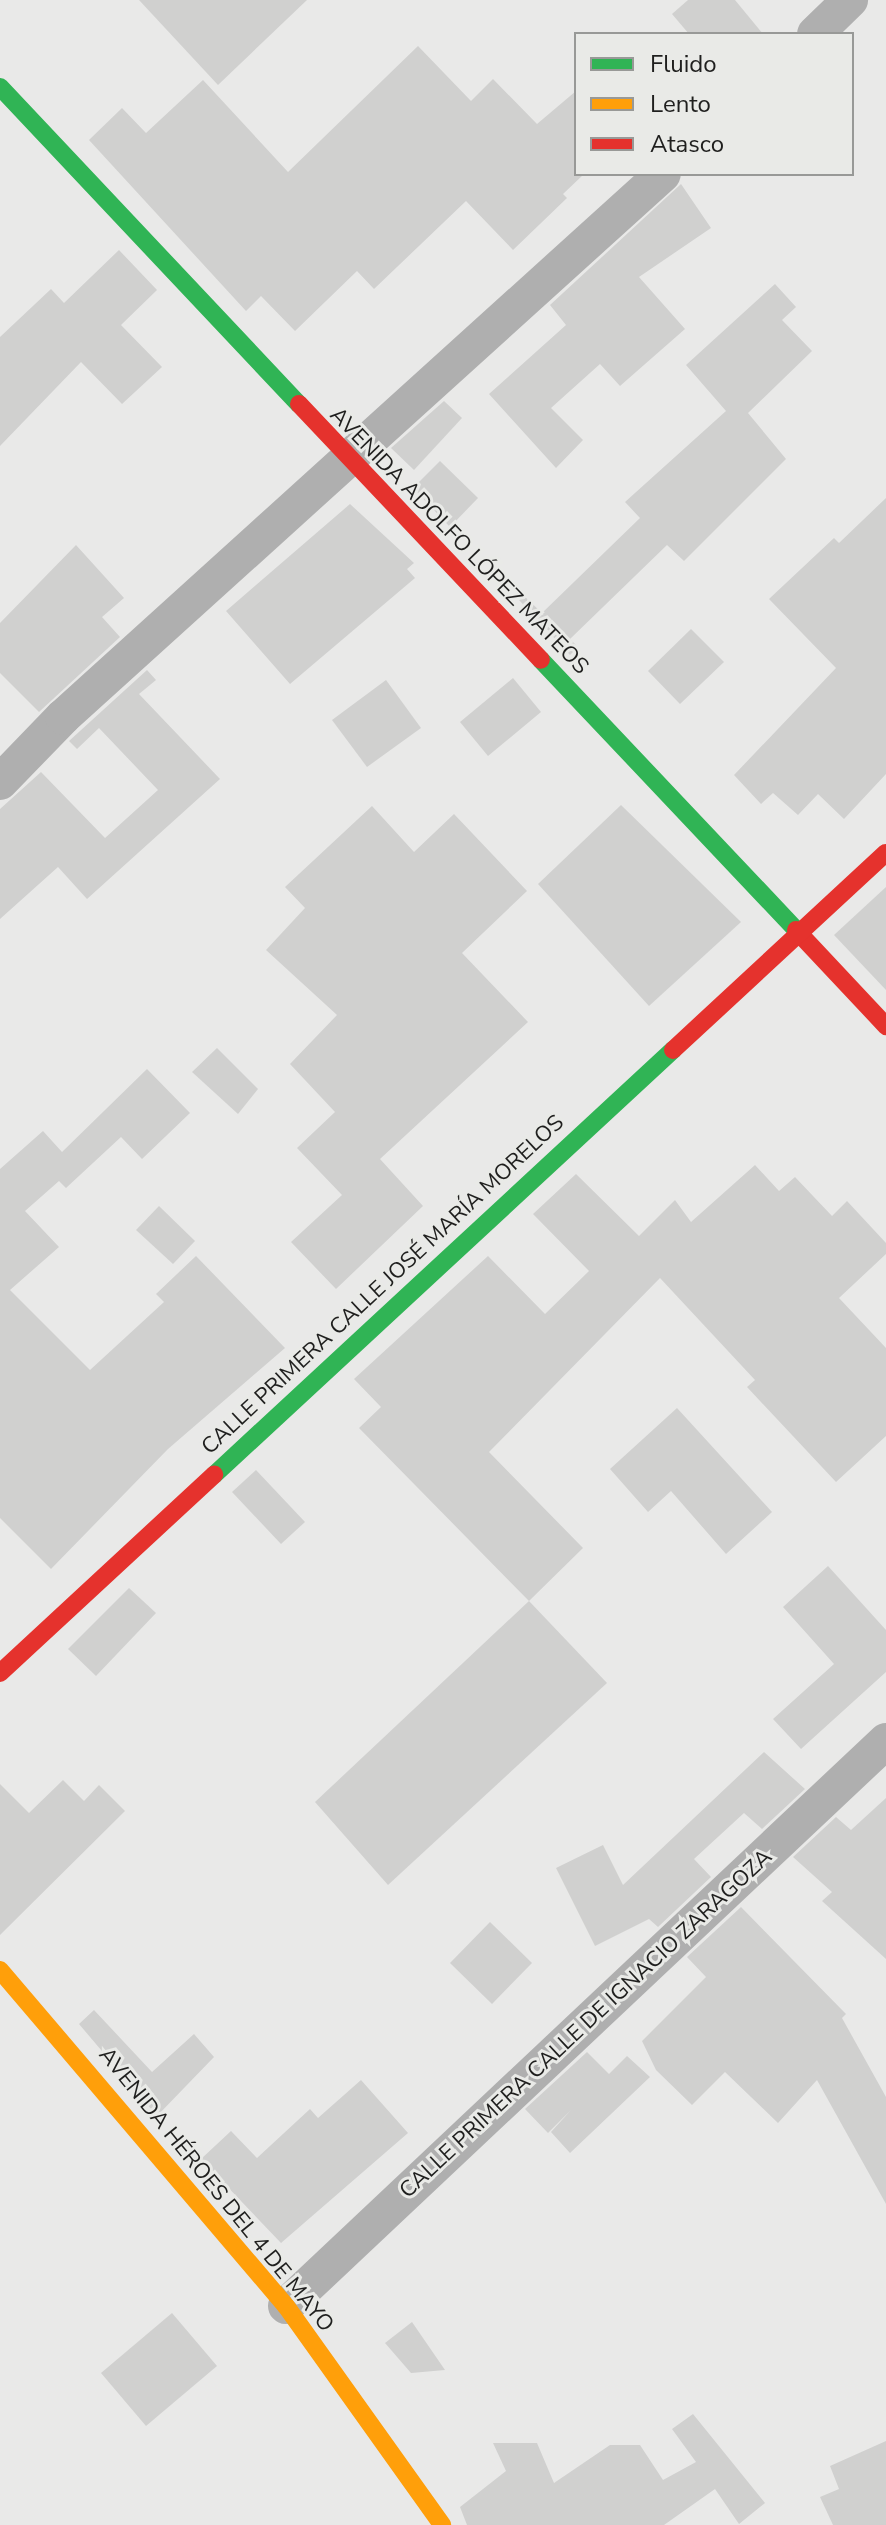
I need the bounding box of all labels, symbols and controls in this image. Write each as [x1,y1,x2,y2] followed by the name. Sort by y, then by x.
[574,32,854,176] legend
[650,48,717,80] text: Fluido
[650,88,711,120] text: Lento
[650,128,724,160] text: Atasco
[324,402,594,680] street label: AVENIDA ADOLFO LÓPEZ MATEOS
[196,1110,570,1460] street label: CALLE PRIMERA CALLE JOSÉ MARÍA MORELOS
[394,1844,778,2204] street label: CALLE PRIMERA CALLE DE IGNACIO ZARAGOZA
[93,2043,339,2337] street label: AVENIDA HÉROES DEL 4 DE MAYO

